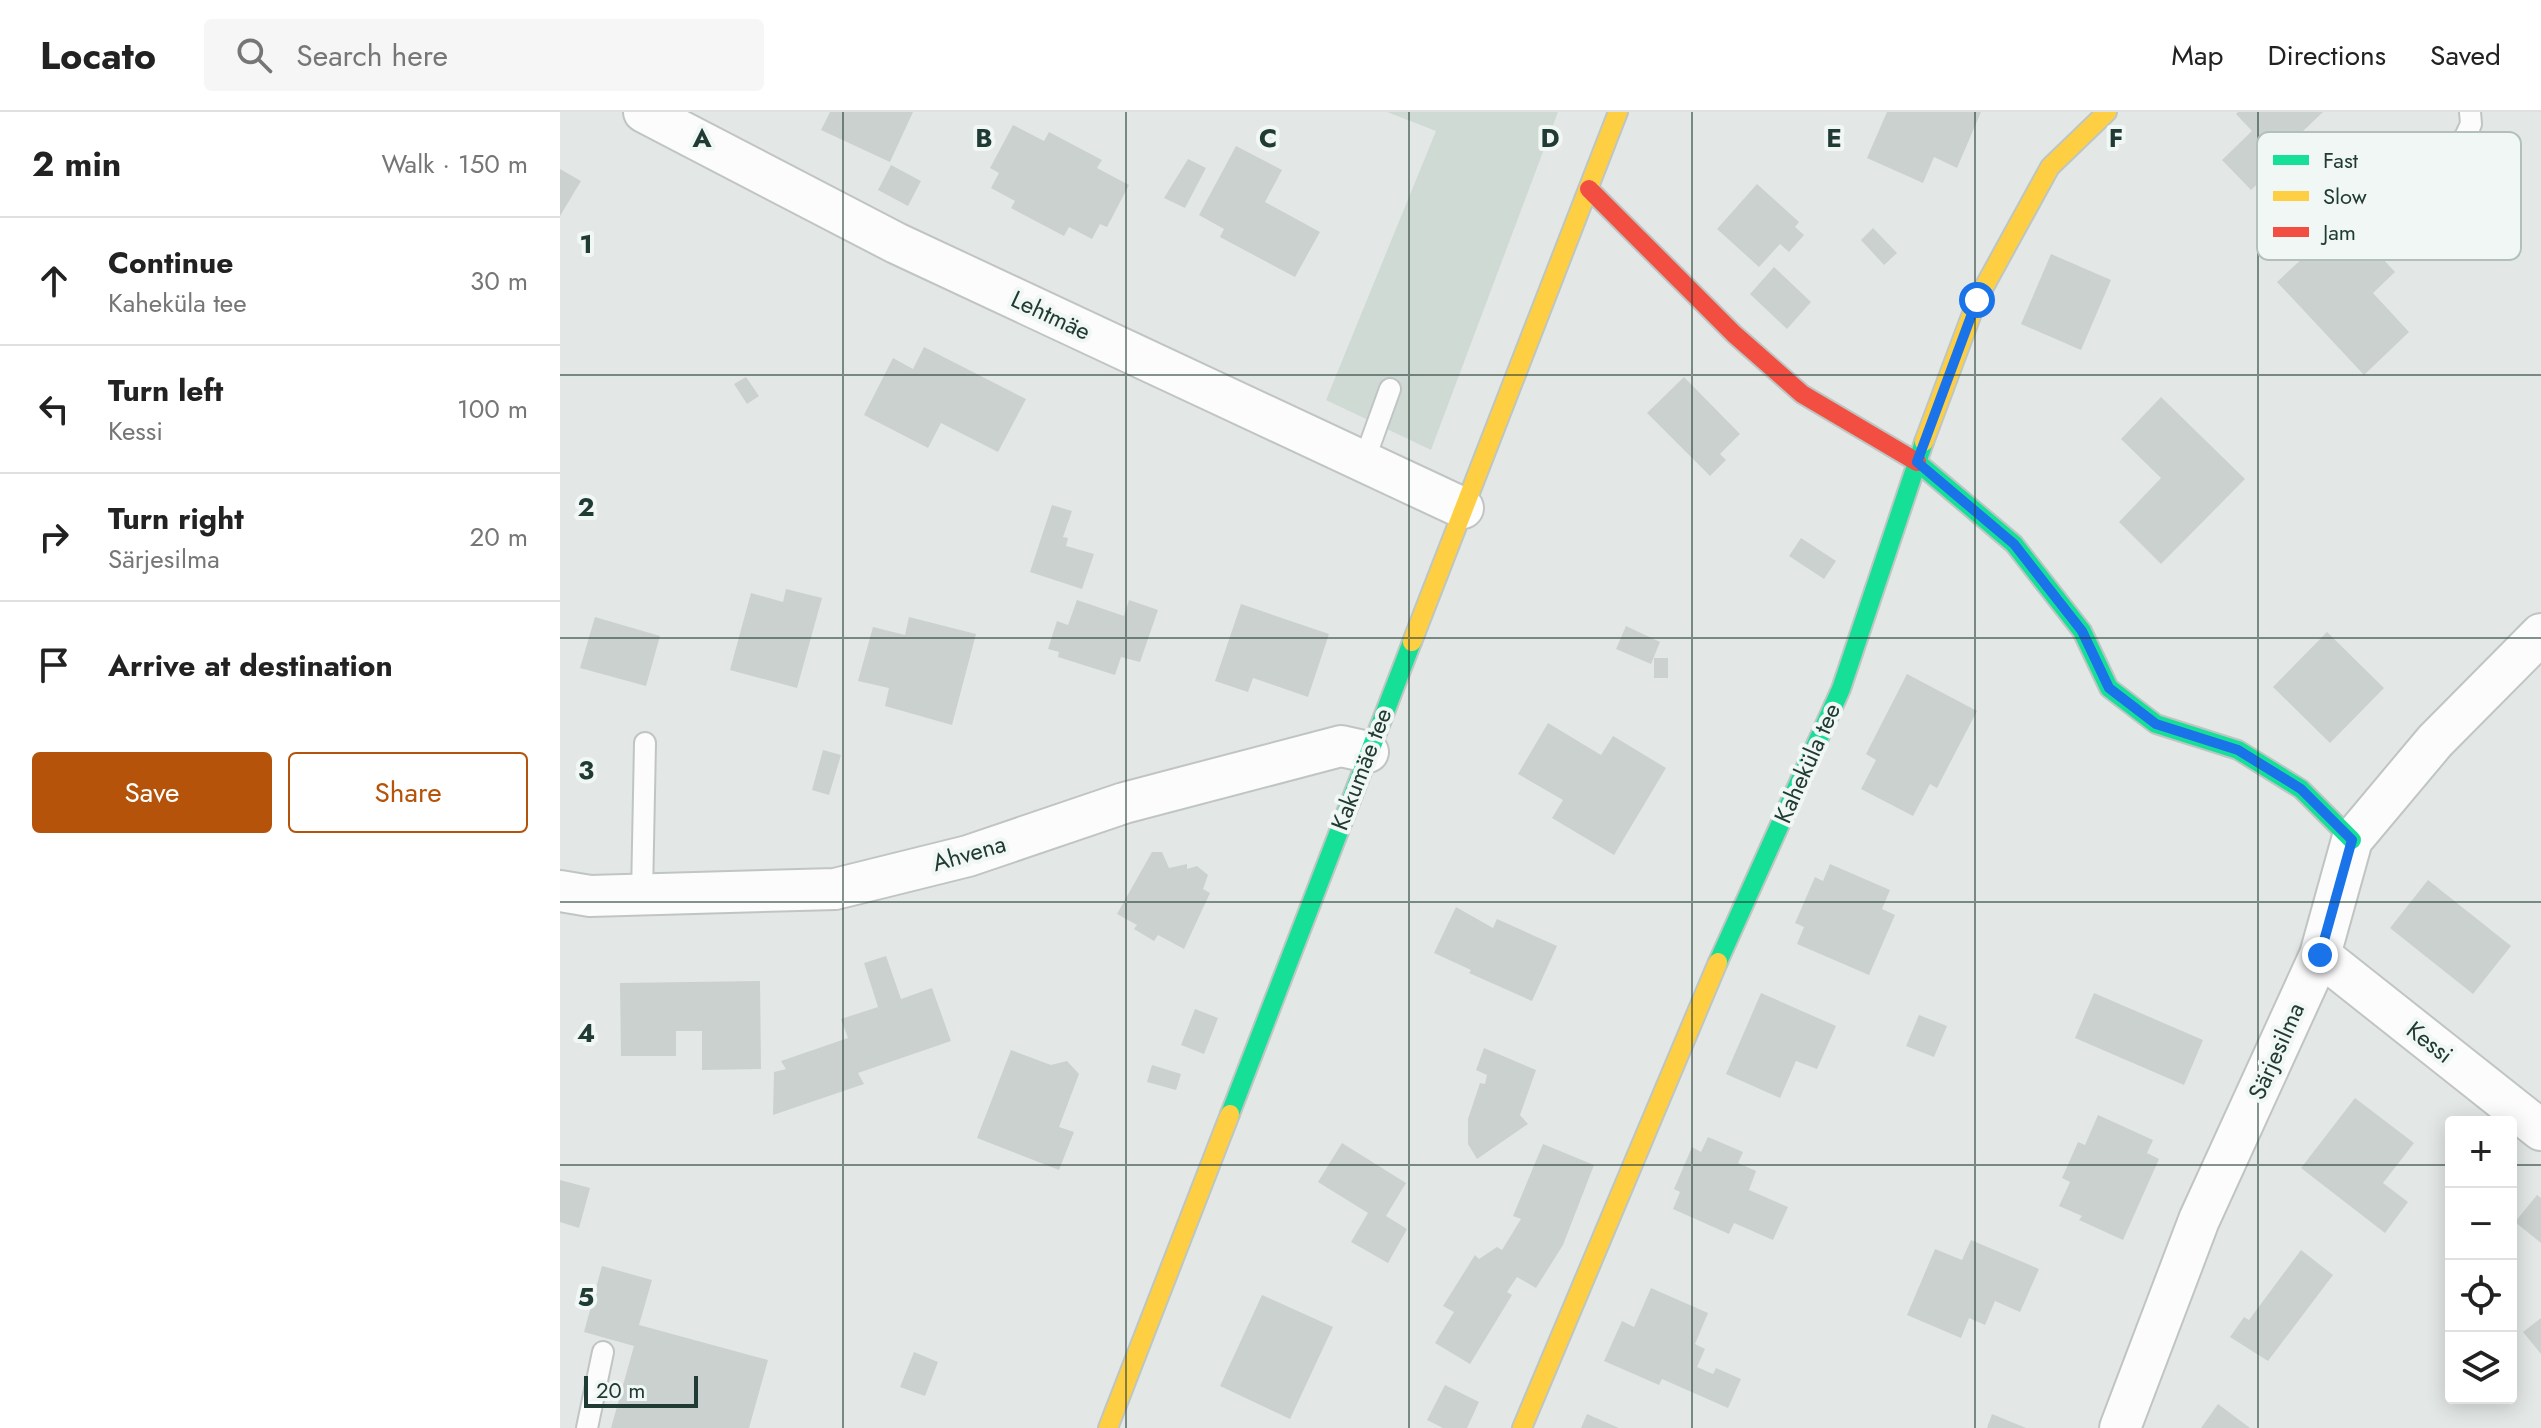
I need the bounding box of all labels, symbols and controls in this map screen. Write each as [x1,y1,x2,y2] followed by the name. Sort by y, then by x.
[204,19,764,91] search box
[40,28,156,83] text: Locato
[232,33,276,77] icon: search
[296,34,448,77] text: Search here
[2171,35,2223,76] text: Map
[2267,35,2386,76] text: Directions
[2430,35,2501,76] text: Saved
[691,119,712,157] text: A
[975,119,993,157] text: B
[1259,119,1277,157] text: C
[1540,119,1560,157] text: D
[1826,119,1842,157] text: E
[2109,119,2123,157] text: F
[2257,132,2521,260] legend
[32,140,121,189] text: 2 min
[2323,144,2359,176] text: Fast
[381,145,528,183] text: Walk · 150 m
[2323,180,2367,212] text: Slow
[2320,216,2356,248] text: Jam
[579,225,593,263] text: 1
[108,241,234,284] text: Continue
[32,259,76,303] icon: ahead
[470,262,528,300] text: 30 m
[1005,281,1097,349] street label: Lehtmäe
[1959,282,1995,318] route start
[108,284,247,322] text: Kaheküla tee
[108,369,223,412] text: Turn left
[32,387,76,431] icon: left
[457,390,528,428] text: 100 m
[108,412,163,450] text: Kessi
[577,488,595,526] text: 2
[108,497,244,540] text: Turn right
[32,515,76,559] icon: right
[470,518,528,556] text: 20 m
[108,540,220,578] text: Särjesilma
[32,643,76,687] icon: arrive
[108,644,393,687] text: Arrive at destination
[1765,697,1849,829] street label: Kaheküla tee
[1322,703,1400,835] street label: Kakumäe tee
[578,751,594,789] text: 3
[32,752,272,833] button: Save
[288,752,528,833] button: Share
[928,826,1010,880] street label: Ahvena
[2302,937,2338,973] route end
[2239,997,2313,1105] street label: Särjesilma
[2399,1013,2461,1071] street label: Kessi
[577,1014,595,1052] text: 4
[2445,1116,2517,1404] map controls
[2445,1116,2517,1188] button: +
[2445,1188,2517,1260] button: −
[2445,1260,2517,1332] button: locate
[578,1278,594,1316] text: 5
[2445,1332,2517,1404] button: layers
[584,1372,698,1408] scale bar
[596,1374,645,1406] text: 20 m

